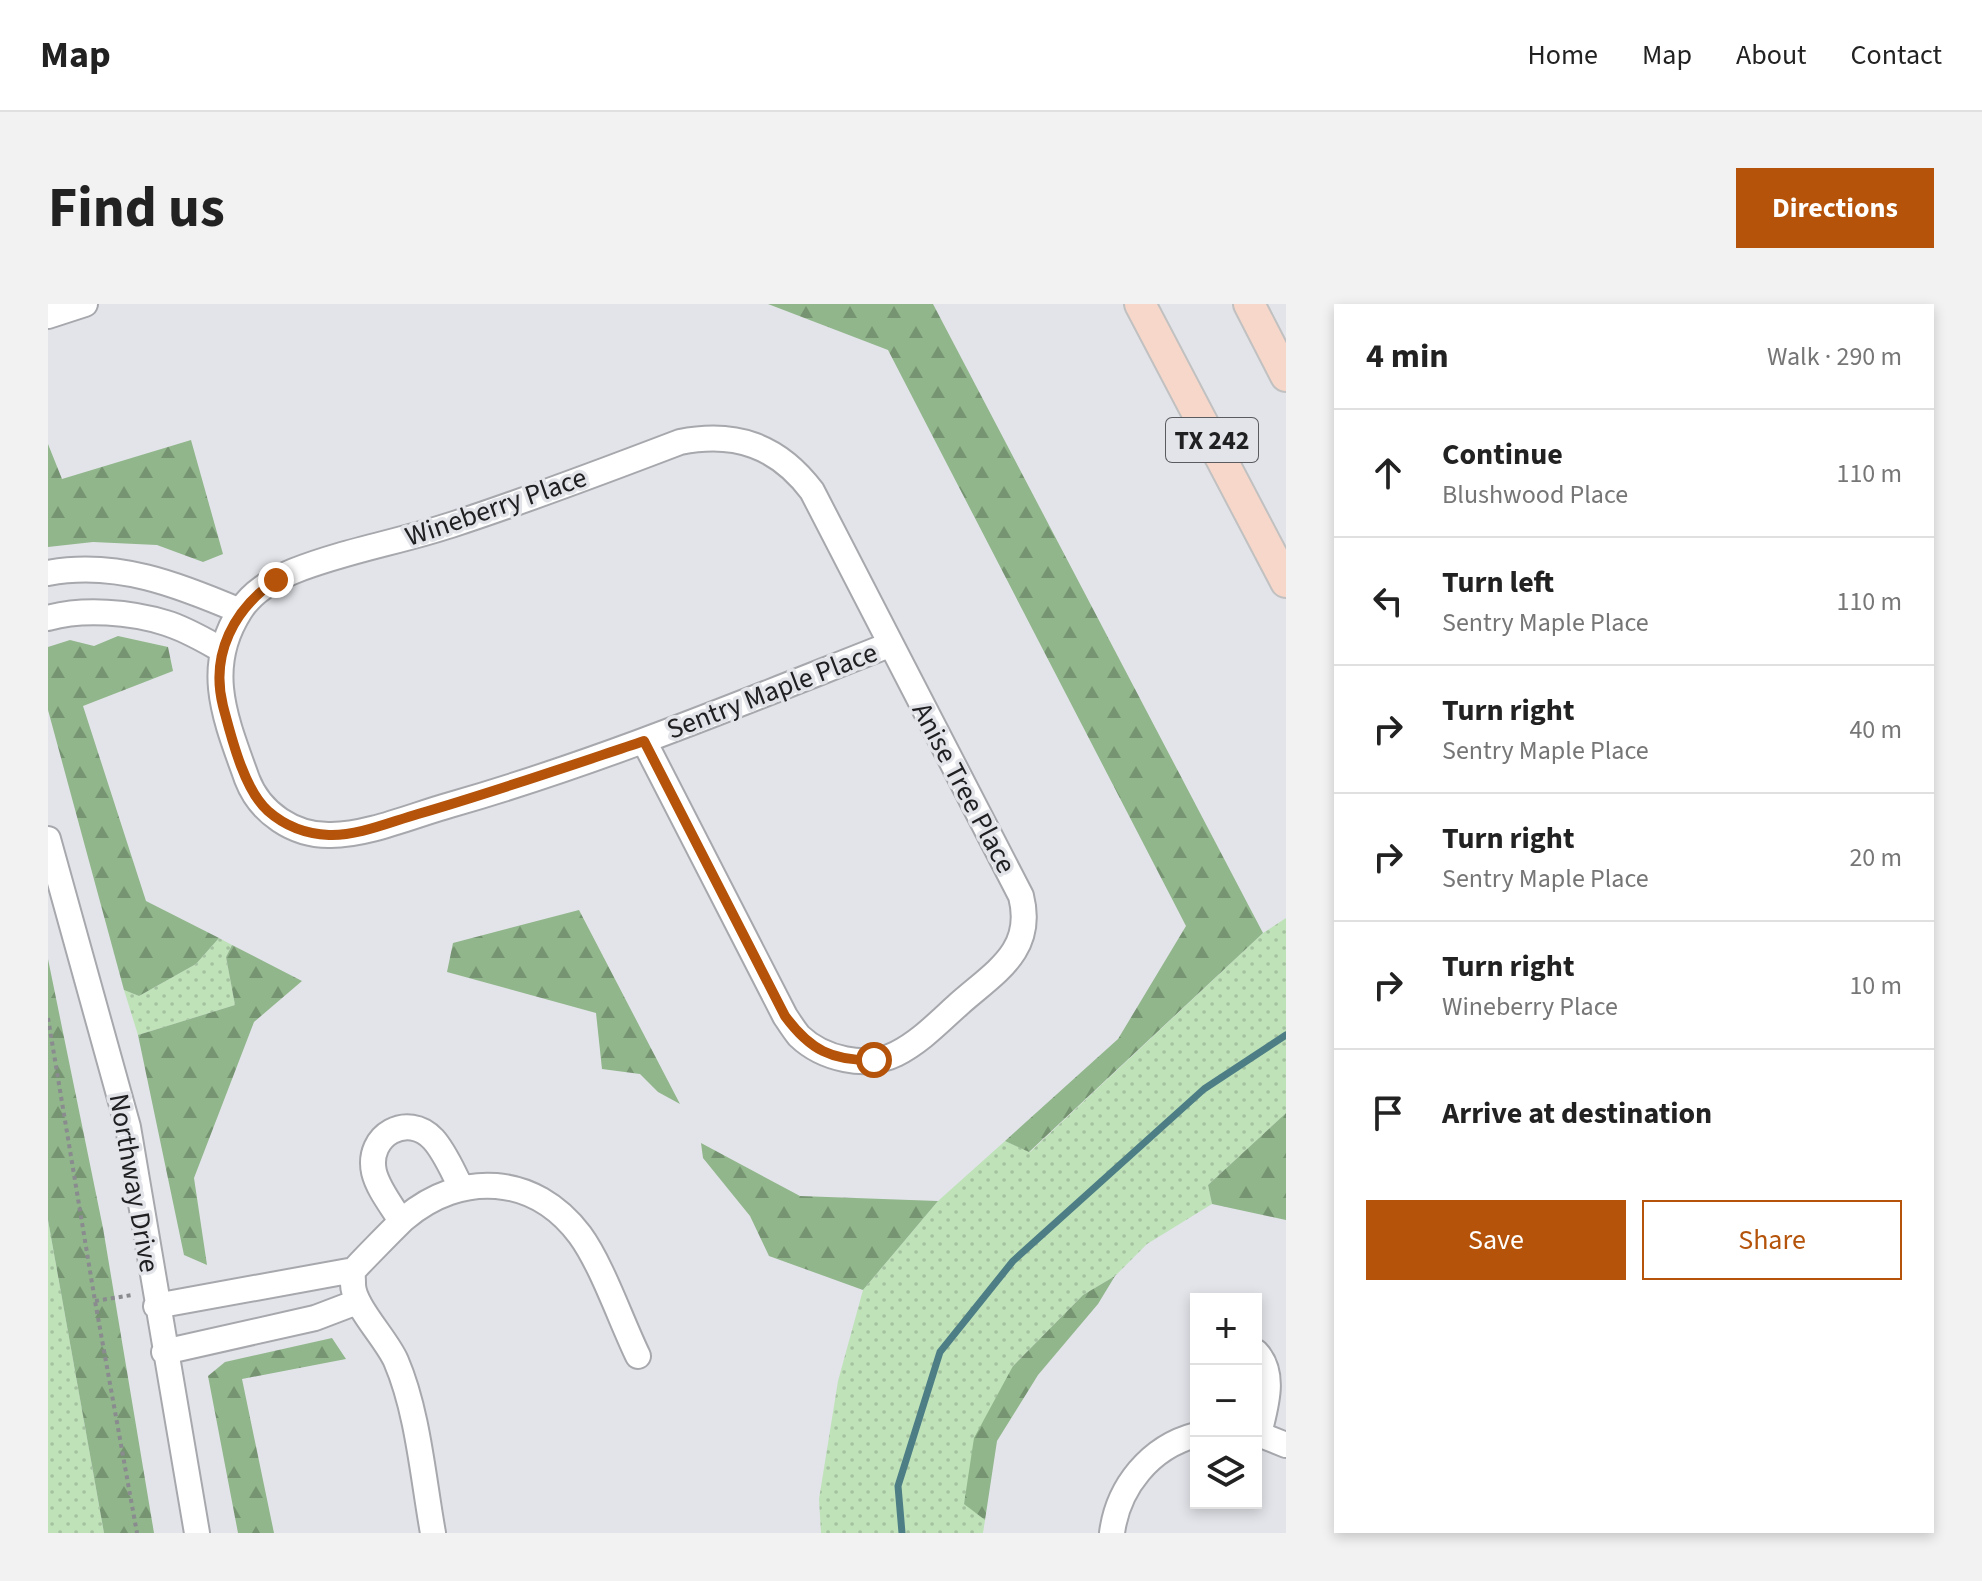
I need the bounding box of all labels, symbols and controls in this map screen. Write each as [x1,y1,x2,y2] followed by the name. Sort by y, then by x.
[40,28,111,82] text: Map
[1527,35,1598,75] text: Home
[1642,35,1692,75] text: Map
[1736,35,1807,75] text: About
[1851,35,1942,75] text: Contact
[1736,168,1934,248] button: Directions
[48,169,225,248] text: Find us
[1366,332,1449,381] text: 4 min
[1767,338,1902,375] text: Walk · 290 m
[1166,418,1258,462] road number: TX 242
[1442,433,1563,476] text: Continue
[1366,451,1410,495] icon: ahead
[1836,455,1902,492] text: 110 m
[400,457,592,557] street label: Wineberry Place
[1442,476,1628,513] text: Blushwood Place
[1442,561,1554,604] text: Turn left
[258,562,294,598] route end
[1366,579,1410,623] icon: left
[1836,583,1902,620] text: 110 m
[1442,604,1649,641] text: Sentry Maple Place
[661,632,883,750] street label: Sentry Maple Place
[1442,689,1574,732] text: Turn right
[902,695,1026,881] street label: Anise Tree Place
[1366,707,1410,751] icon: right
[1849,711,1902,748] text: 40 m
[1442,732,1649,769] text: Sentry Maple Place
[1442,817,1574,860] text: Turn right
[1366,835,1410,879] icon: right
[1849,839,1902,876] text: 20 m
[1442,860,1649,897] text: Sentry Maple Place
[1442,945,1574,988] text: Turn right
[1366,963,1410,1007] icon: right
[1849,967,1902,1004] text: 10 m
[1442,988,1618,1025] text: Wineberry Place
[856,1042,892,1078] route start
[99,1090,169,1276] street label: Northway Drive
[1366,1091,1410,1135] icon: arrive
[1442,1092,1712,1135] text: Arrive at destination
[1366,1200,1626,1280] button: Save
[1642,1200,1902,1280] button: Share
[1190,1293,1262,1509] map controls
[1190,1293,1262,1365] button: +
[1190,1365,1262,1437] button: −
[1190,1437,1262,1509] button: layers

